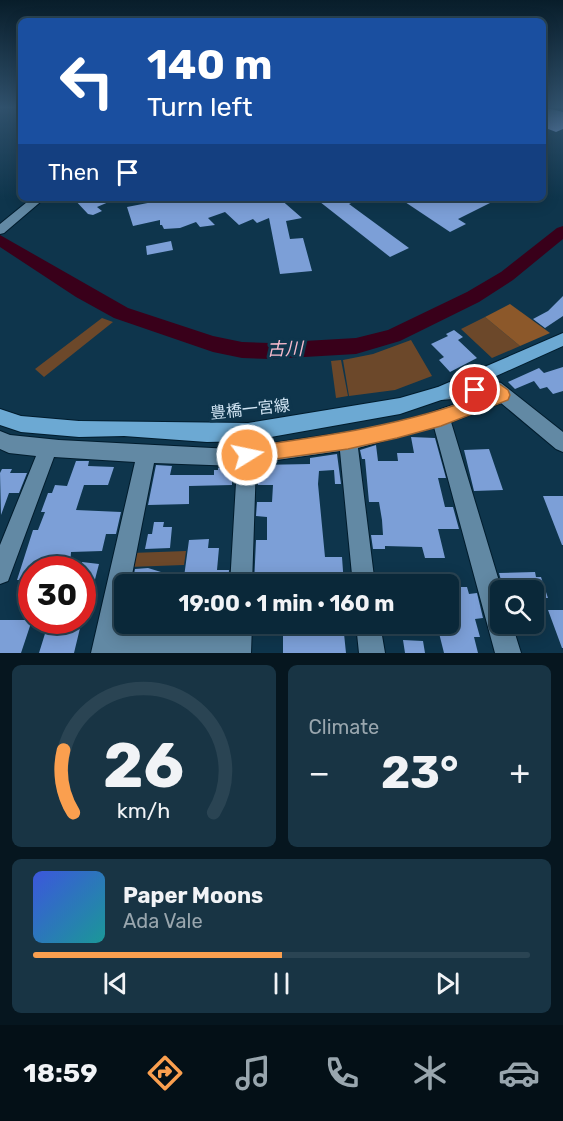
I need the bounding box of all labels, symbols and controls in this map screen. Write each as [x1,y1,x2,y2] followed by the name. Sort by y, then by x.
[147,40,273,90] text: 140 m
[48,42,126,120] icon: left
[147,91,252,123] text: Turn left
[111,156,144,189] icon: arrive
[48,159,99,186] text: Then
[267,338,305,360] water label: 古川
[449,364,500,415] pin
[458,373,491,406] icon: arrive
[209,395,291,423] street label: 豊橋一宮線
[215,423,279,487] position arrow
[18,556,96,634] speed limit sign: 30
[490,580,544,634] map controls
[490,580,544,634] button: search
[179,590,394,617] text: 19:00 · 1 min · 160 m
[309,715,379,739] text: Climate
[103,729,184,803] text: 26
[381,746,458,799] text: 23°
[309,753,330,792] text: −
[509,753,530,792] text: +
[117,798,171,823] text: km/h
[123,882,263,909] text: Paper Moons
[123,909,203,933] text: Ada Vale
[99,967,132,1000] icon: previous
[265,967,298,1000] icon: pause
[431,967,464,1000] icon: next
[144,1052,186,1094] icon: directions
[232,1052,274,1094] icon: music
[321,1052,363,1094] icon: phone
[409,1052,451,1094] icon: climate
[498,1052,540,1094] icon: car
[23,1057,98,1089] text: 18:59

